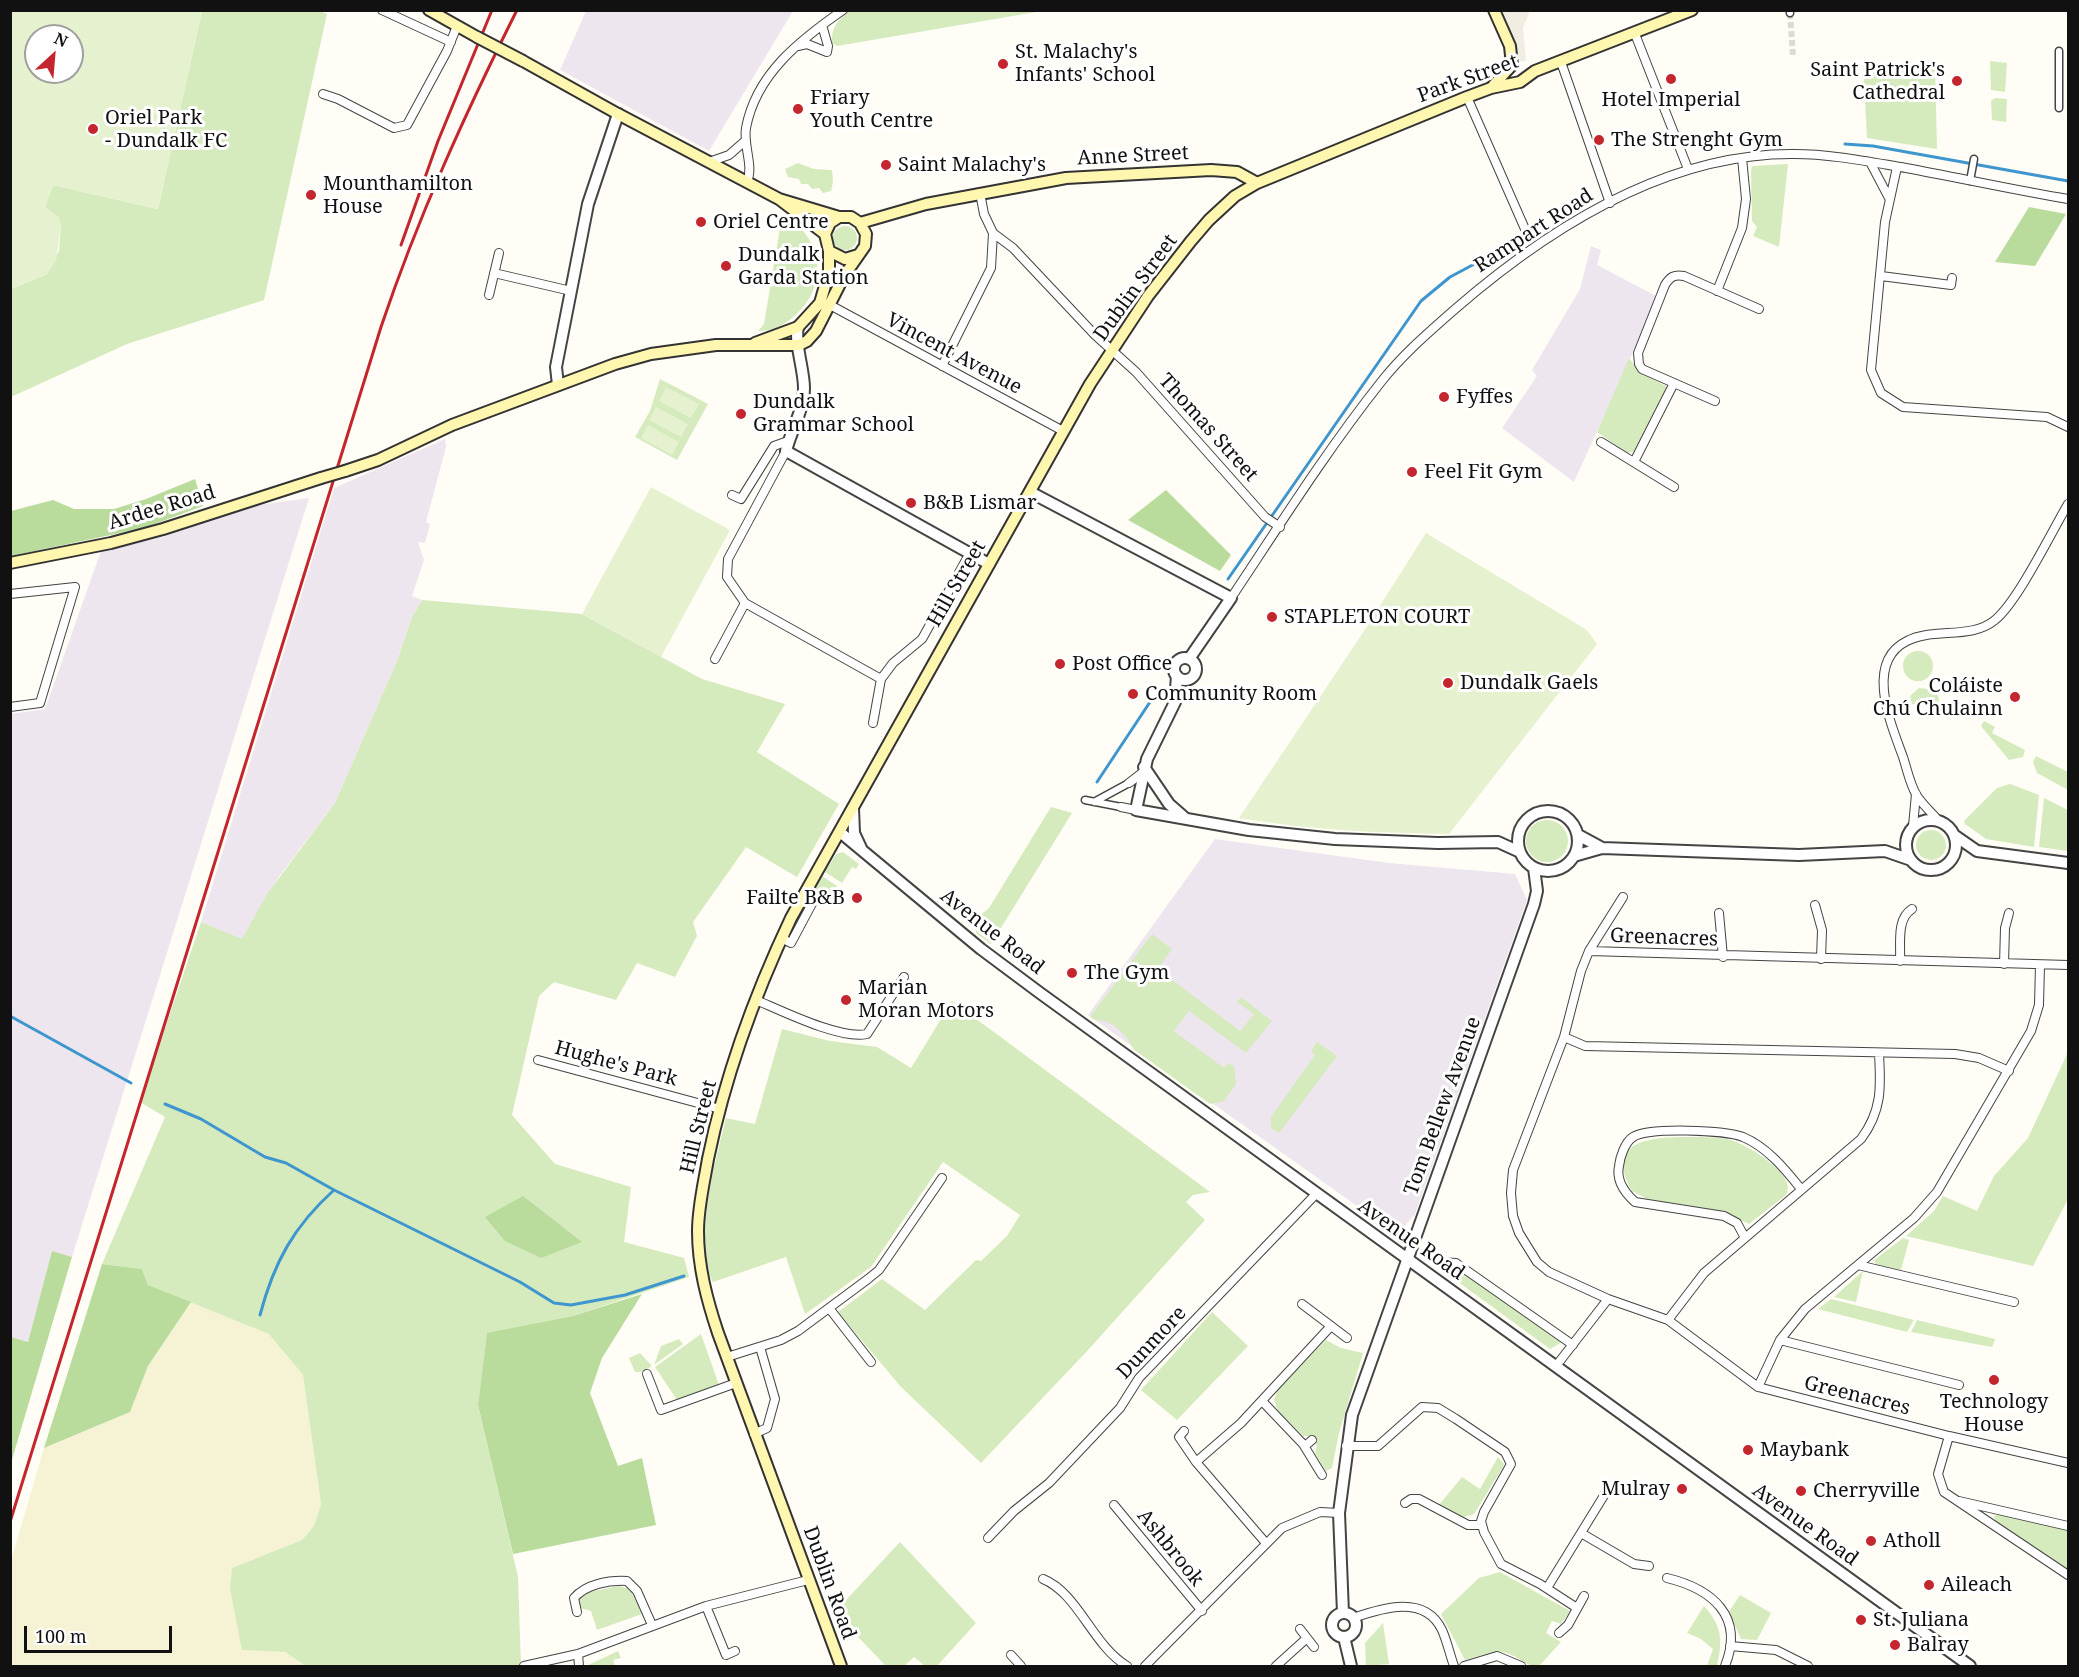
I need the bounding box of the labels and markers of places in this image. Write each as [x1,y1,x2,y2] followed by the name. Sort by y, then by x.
[1015,40,1155,87] place label: St. Malachy's Infants' School
[996,57,1010,71] marker: St. Malachy's Infants' School
[1810,58,1945,105] place label: Saint Patrick's Cathedral
[1664,72,1678,86] marker: Hotel Imperial
[1950,74,1964,88] marker: Saint Patrick's Cathedral
[810,86,933,133] place label: Friary Youth Centre
[1601,88,1741,112] place label: Hotel Imperial
[791,102,805,116] marker: Friary Youth Centre
[105,106,227,153] place label: Oriel Park - Dundalk FC
[86,122,100,136] marker: Oriel Park - Dundalk FC
[1611,128,1783,152] place label: The Strenght Gym
[1592,133,1606,147] marker: The Strenght Gym
[898,153,1046,177] place label: Saint Malachy's
[879,158,893,172] marker: Saint Malachy's
[323,172,473,219] place label: Mounthamilton House
[304,188,318,202] marker: Mounthamilton House
[713,210,829,234] place label: Oriel Centre
[694,215,708,229] marker: Oriel Centre
[738,243,869,290] place label: Dundalk Garda Station
[719,259,733,273] marker: Dundalk Garda Station
[1456,385,1513,409] place label: Fyffes
[753,390,914,437] place label: Dundalk Grammar School
[1437,390,1451,404] marker: Fyffes
[734,407,748,421] marker: Dundalk Grammar School
[1424,460,1543,484] place label: Feel Fit Gym
[1405,465,1419,479] marker: Feel Fit Gym
[923,491,1037,515] place label: B&B Lismar
[904,496,918,510] marker: B&B Lismar
[1284,605,1470,629] place label: STAPLETON COURT
[1265,610,1279,624] marker: STAPLETON COURT
[1072,652,1172,676] place label: Post Office
[1053,657,1067,671] marker: Post Office
[1460,671,1598,695] place label: Dundalk Gaels
[1873,674,2003,721] place label: Coláiste Chú Chulainn
[1441,676,1455,690] marker: Dundalk Gaels
[1145,682,1317,706] place label: Community Room
[1126,687,1140,701] marker: Community Room
[2008,690,2022,704] marker: Coláiste Chú Chulainn
[746,886,845,910] place label: Failte B&B
[850,891,864,905] marker: Failte B&B
[1084,961,1169,985] place label: The Gym
[1065,966,1079,980] marker: The Gym
[858,976,994,1023] place label: Marian Moran Motors
[839,993,853,1007] marker: Marian Moran Motors
[1987,1373,2001,1387] marker: Technology House
[1940,1390,2048,1437] place label: Technology House
[1760,1438,1849,1462] place label: Maybank
[1741,1443,1755,1457] marker: Maybank
[1601,1477,1670,1501] place label: Mulray
[1813,1479,1920,1503] place label: Cherryville
[1675,1482,1689,1496] marker: Mulray
[1794,1484,1808,1498] marker: Cherryville
[1883,1529,1941,1553] place label: Atholl
[1864,1534,1878,1548] marker: Atholl
[1941,1573,2012,1597] place label: Aileach
[1922,1578,1936,1592] marker: Aileach
[1873,1608,1969,1632] place label: St. Juliana
[1854,1613,1868,1627] marker: St. Juliana
[1907,1633,1969,1657] place label: Balray
[1888,1638,1902,1652] marker: Balray

